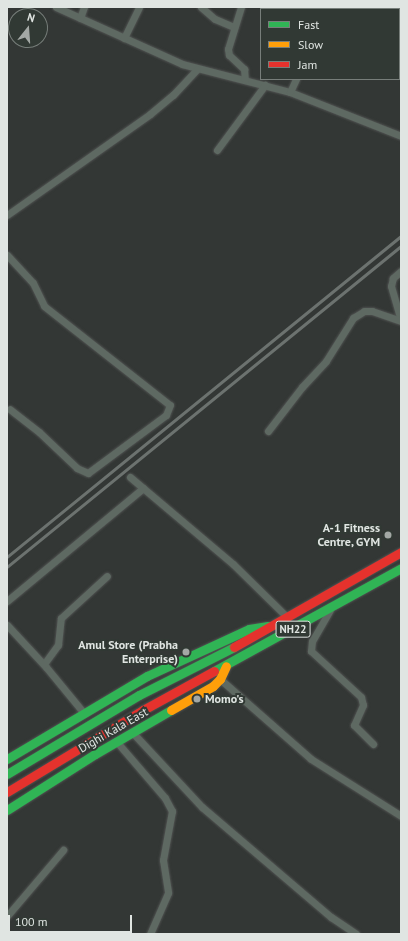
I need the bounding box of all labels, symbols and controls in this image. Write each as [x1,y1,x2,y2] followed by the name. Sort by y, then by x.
[8,8,48,48] north arrow
[260,8,400,80] legend
[26,10,37,25] text: N
[298,17,319,32] text: Fast
[298,37,323,52] text: Slow
[298,57,317,72] text: Jam
[317,521,380,549] place label: A-1 Fitness Centre, GYM
[383,530,393,540] marker: A-1 Fitness Centre, GYM
[275,620,311,638] road number: NH22
[78,638,178,666] place label: Amul Store (Prabha Enterprise)
[181,647,191,657] marker: Amul Store (Prabha Enterprise)
[205,692,243,706] place label: Momo's
[192,694,202,704] marker: Momo's
[76,704,150,756] street label: Dighi Kala East
[10,907,134,933] scale bar
[15,914,48,929] text: 100 m

